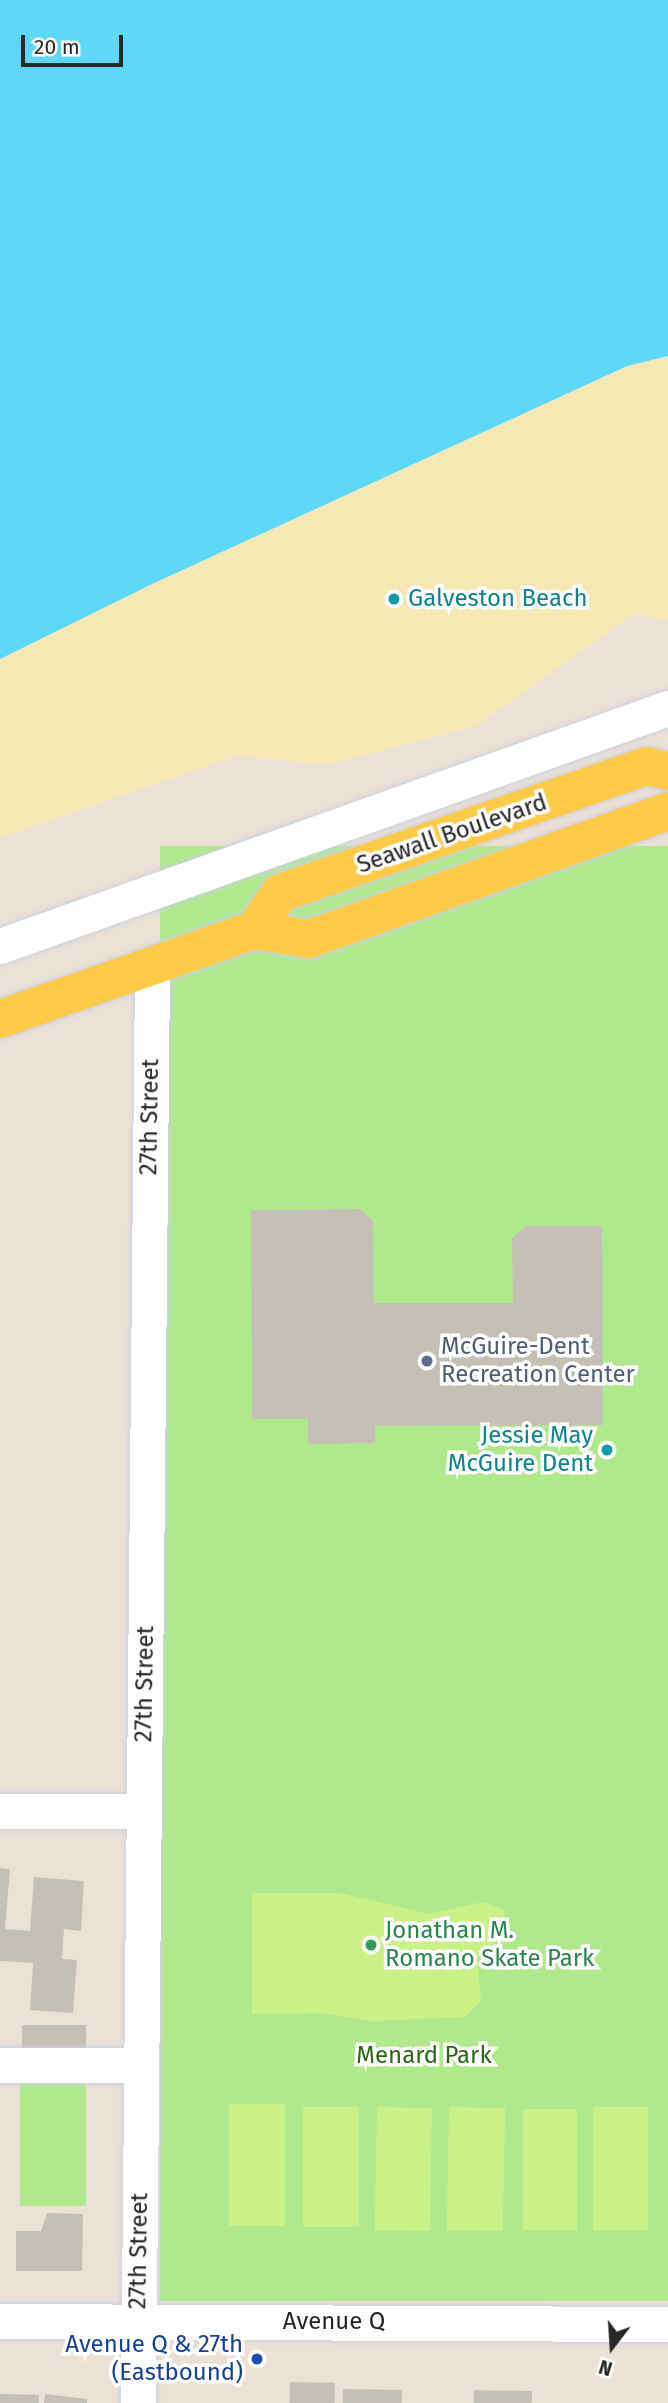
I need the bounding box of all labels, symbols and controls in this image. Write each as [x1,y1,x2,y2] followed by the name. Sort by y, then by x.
[24,21,126,65] scale bar
[34,34,80,60] text: 20 m
[408,585,588,613] place label: Galveston Beach
[386,591,402,607] marker: Galveston Beach
[353,788,551,880] street label: Seawall Boulevard
[135,1059,165,1175] street label: 27th Street
[441,1333,635,1389] place label: McGuire-Dent Recreation Center
[419,1353,435,1369] marker: McGuire-Dent Recreation Center
[448,1422,593,1478] place label: Jessie May McGuire Dent
[599,1442,615,1458] marker: Jessie May McGuire Dent
[130,1626,160,1742] street label: 27th Street
[385,1917,594,1973] place label: Jonathan M. Romano Skate Park
[363,1937,379,1953] marker: Jonathan M. Romano Skate Park
[356,2042,492,2070] park label: Menard Park
[124,2193,154,2309] street label: 27th Street
[283,2308,385,2336] street label: Avenue Q
[577,2312,647,2382] north arrow
[65,2331,243,2387] place label: Avenue Q & 27th (Eastbound)
[249,2351,265,2367] marker: Avenue Q & 27th (Eastbound)
[596,2355,615,2380] text: N

